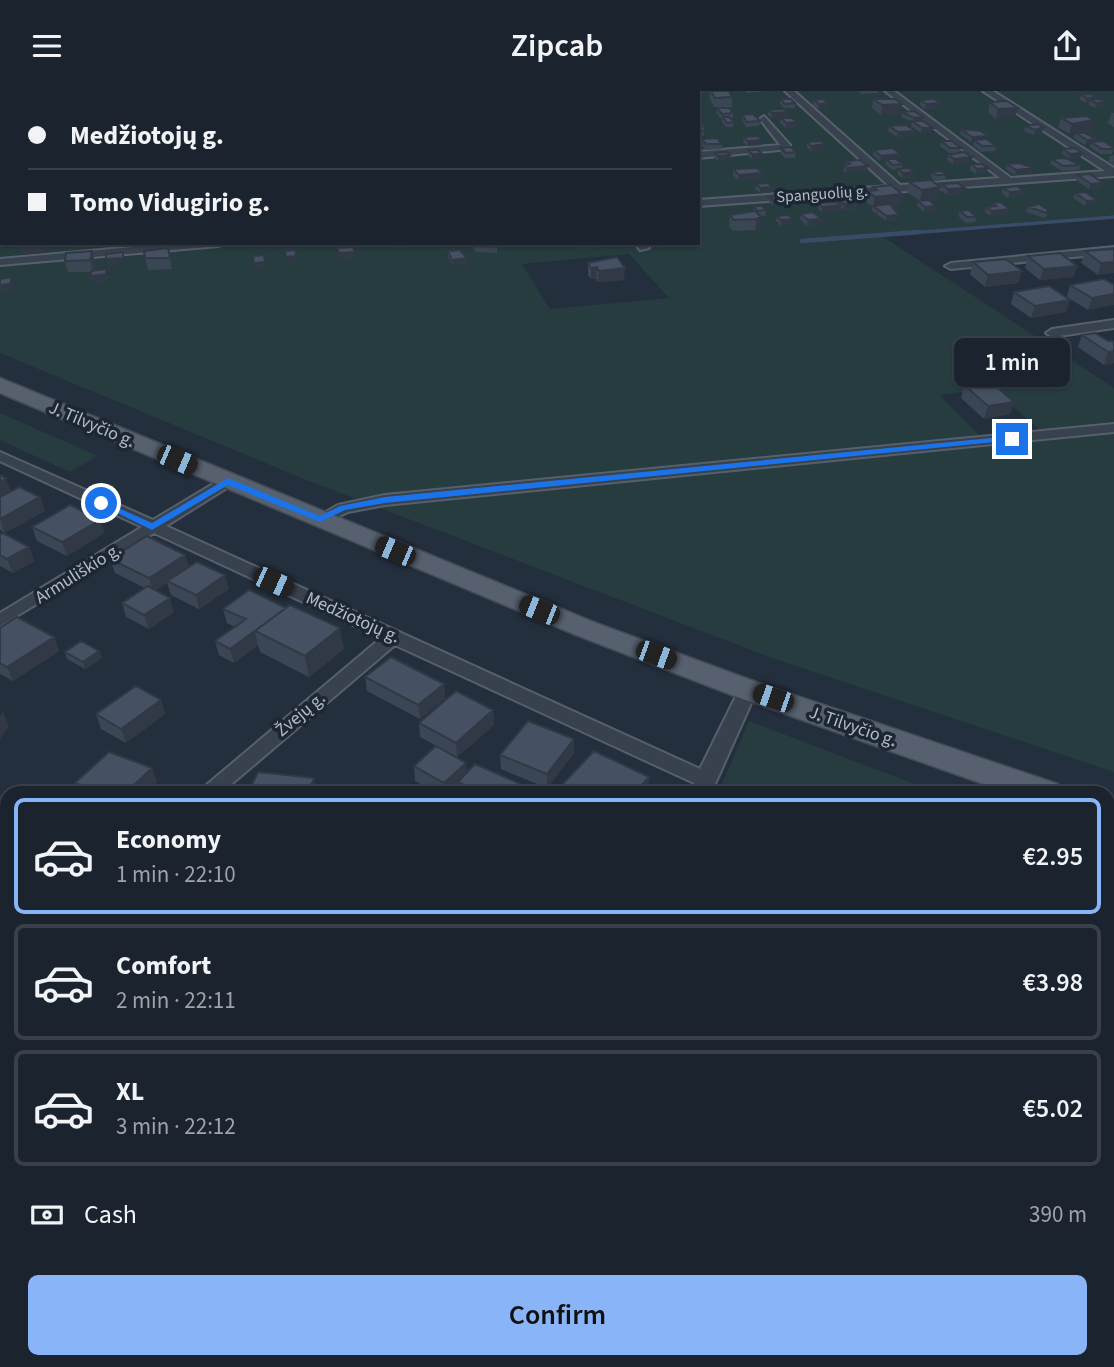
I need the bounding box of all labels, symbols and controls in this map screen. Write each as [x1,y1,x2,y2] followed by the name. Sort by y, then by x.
[511,23,603,69] text: Zipcab
[28,27,66,65] icon: menu
[1048,27,1086,65] icon: share
[70,117,224,154] text: Medžiotojų g.
[776,180,868,208] street label: Spanguolių g.
[70,184,270,221] text: Tomo Vidugirio g.
[954,337,1070,387] callout: 1 min
[985,346,1039,379] text: 1 min
[45,395,139,454] street label: J. Tilvyčio g.
[996,423,1028,455] route end
[154,442,201,478] car
[85,487,117,519] route start
[372,533,419,569] car
[30,537,126,610] street label: Armuliškio g.
[250,564,297,600] car
[302,586,404,649] street label: Medžiotojų g.
[516,592,563,628] car
[633,638,680,672] car
[750,681,797,715] car
[270,686,331,743] street label: Žvejų g.
[806,700,900,753] street label: J. Tilvyčio g.
[116,821,221,858] text: Economy
[32,825,95,888] icon: car
[1022,838,1083,875] text: €2.95
[116,858,236,891] text: 1 min · 22:10
[116,947,211,984] text: Comfort
[32,951,95,1014] icon: car
[1022,964,1083,1001] text: €3.98
[116,984,236,1017] text: 2 min · 22:11
[116,1073,144,1110] text: XL
[32,1077,95,1140] icon: car
[1022,1090,1083,1127] text: €5.02
[116,1110,236,1143] text: 3 min · 22:12
[28,1196,66,1234] icon: cash
[84,1196,137,1233] text: Cash
[1029,1198,1087,1231] text: 390 m
[28,1275,1087,1355] button: Confirm

